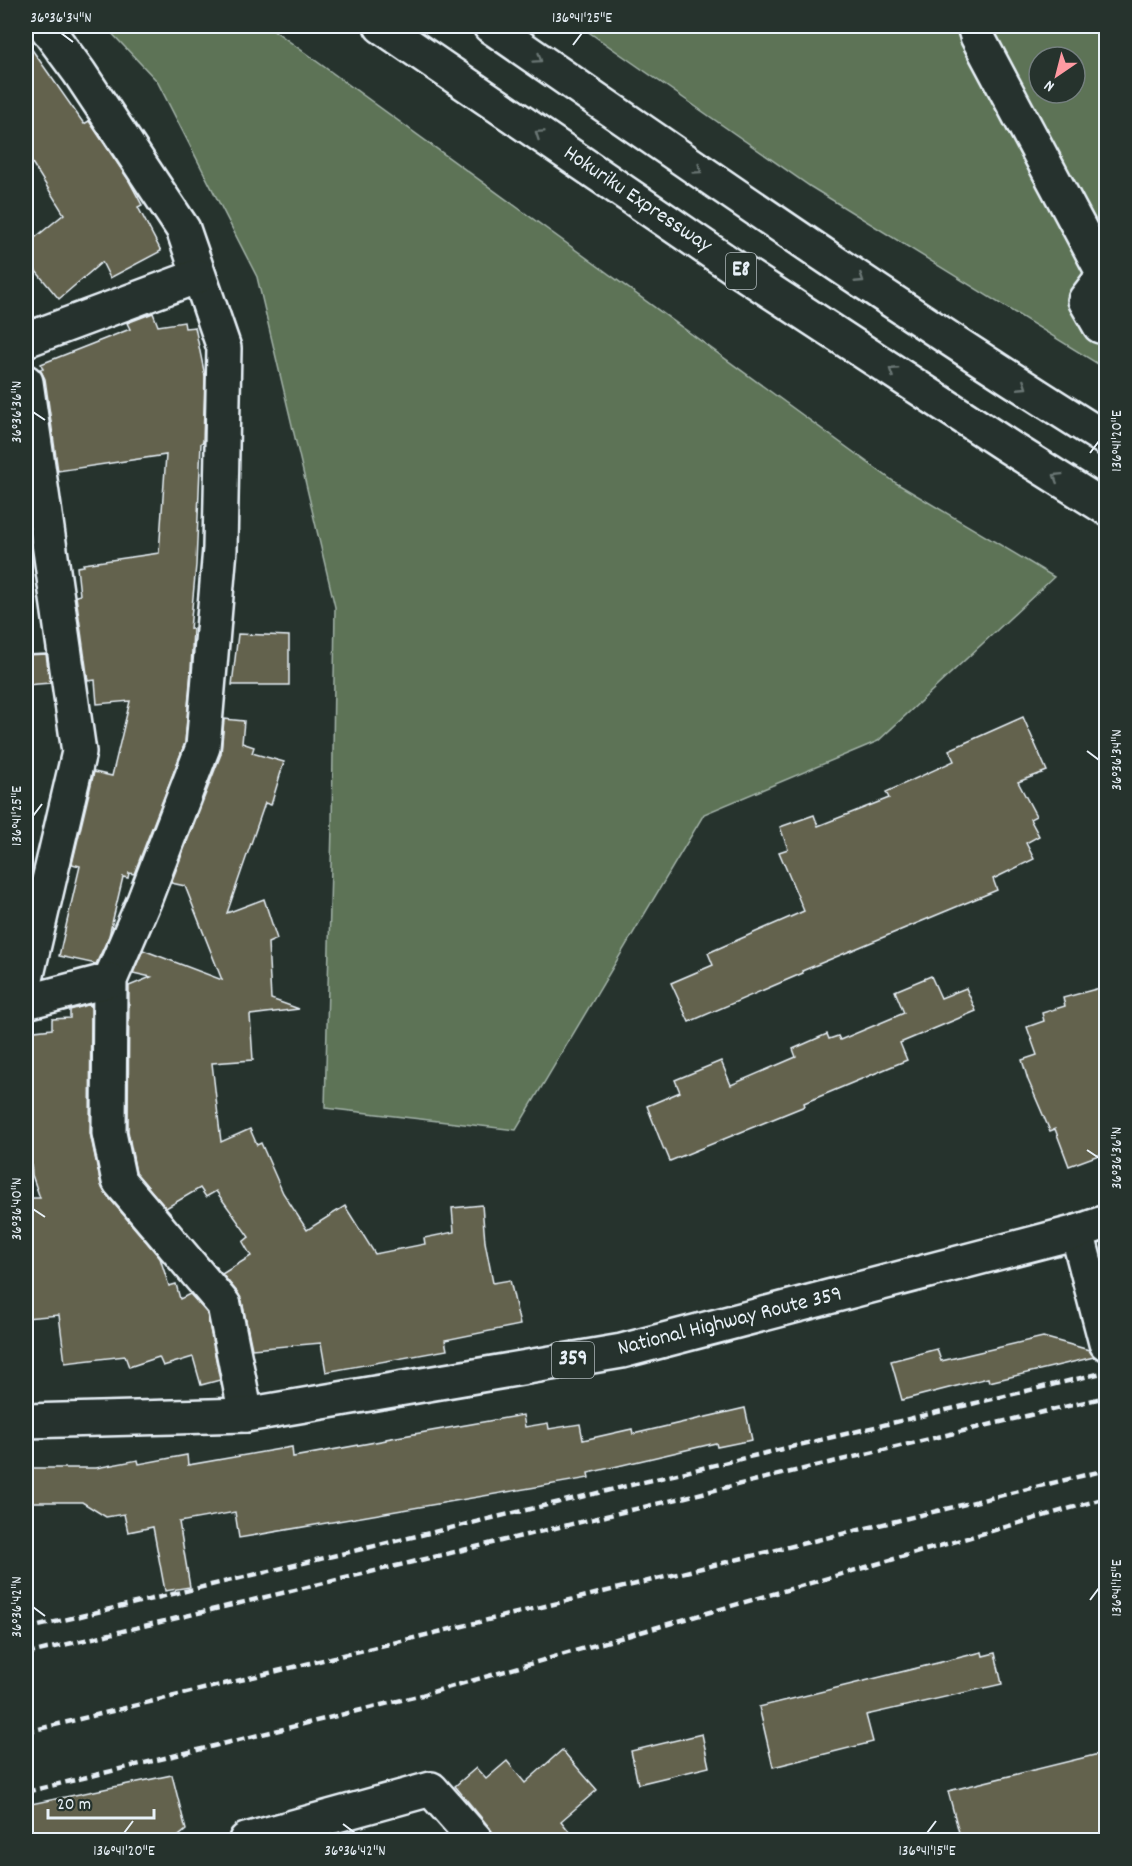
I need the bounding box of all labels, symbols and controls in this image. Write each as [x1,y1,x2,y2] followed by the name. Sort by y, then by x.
[30,8,92,30] text: 36°36'34"N
[552,8,612,30] text: 136°41'25"E
[1027,45,1087,105] north arrow
[531,52,542,63] one-way arrow
[1040,73,1060,97] text: N
[535,130,546,141] one-way arrow
[556,139,718,262] street label: Hokuriku Expressway
[692,163,703,174] one-way arrow
[726,253,756,289] road number: E8
[853,272,864,283] one-way arrow
[889,367,900,378] one-way arrow
[1016,379,1027,390] one-way arrow
[7,381,29,443] text: 36°36'36"N
[1107,410,1129,472] text: 136°41'20"E
[1053,472,1063,484] one-way arrow
[1107,729,1129,791] text: 36°36'34"N
[7,786,29,846] text: 136°41'25"E
[1107,1127,1129,1189] text: 36°36'36"N
[7,1178,29,1240] text: 36°36'40"N
[615,1279,845,1365] street label: National Highway Route 359
[552,1342,594,1378] road number: 359
[1107,1559,1129,1616] text: 136°41'15"E
[7,1576,29,1638] text: 36°36'42"N
[48,1782,154,1820] scale bar
[57,1793,91,1818] text: 20 m
[93,1841,155,1863] text: 136°41'20"E
[324,1841,386,1863] text: 36°36'42"N
[899,1841,956,1863] text: 136°41'15"E

